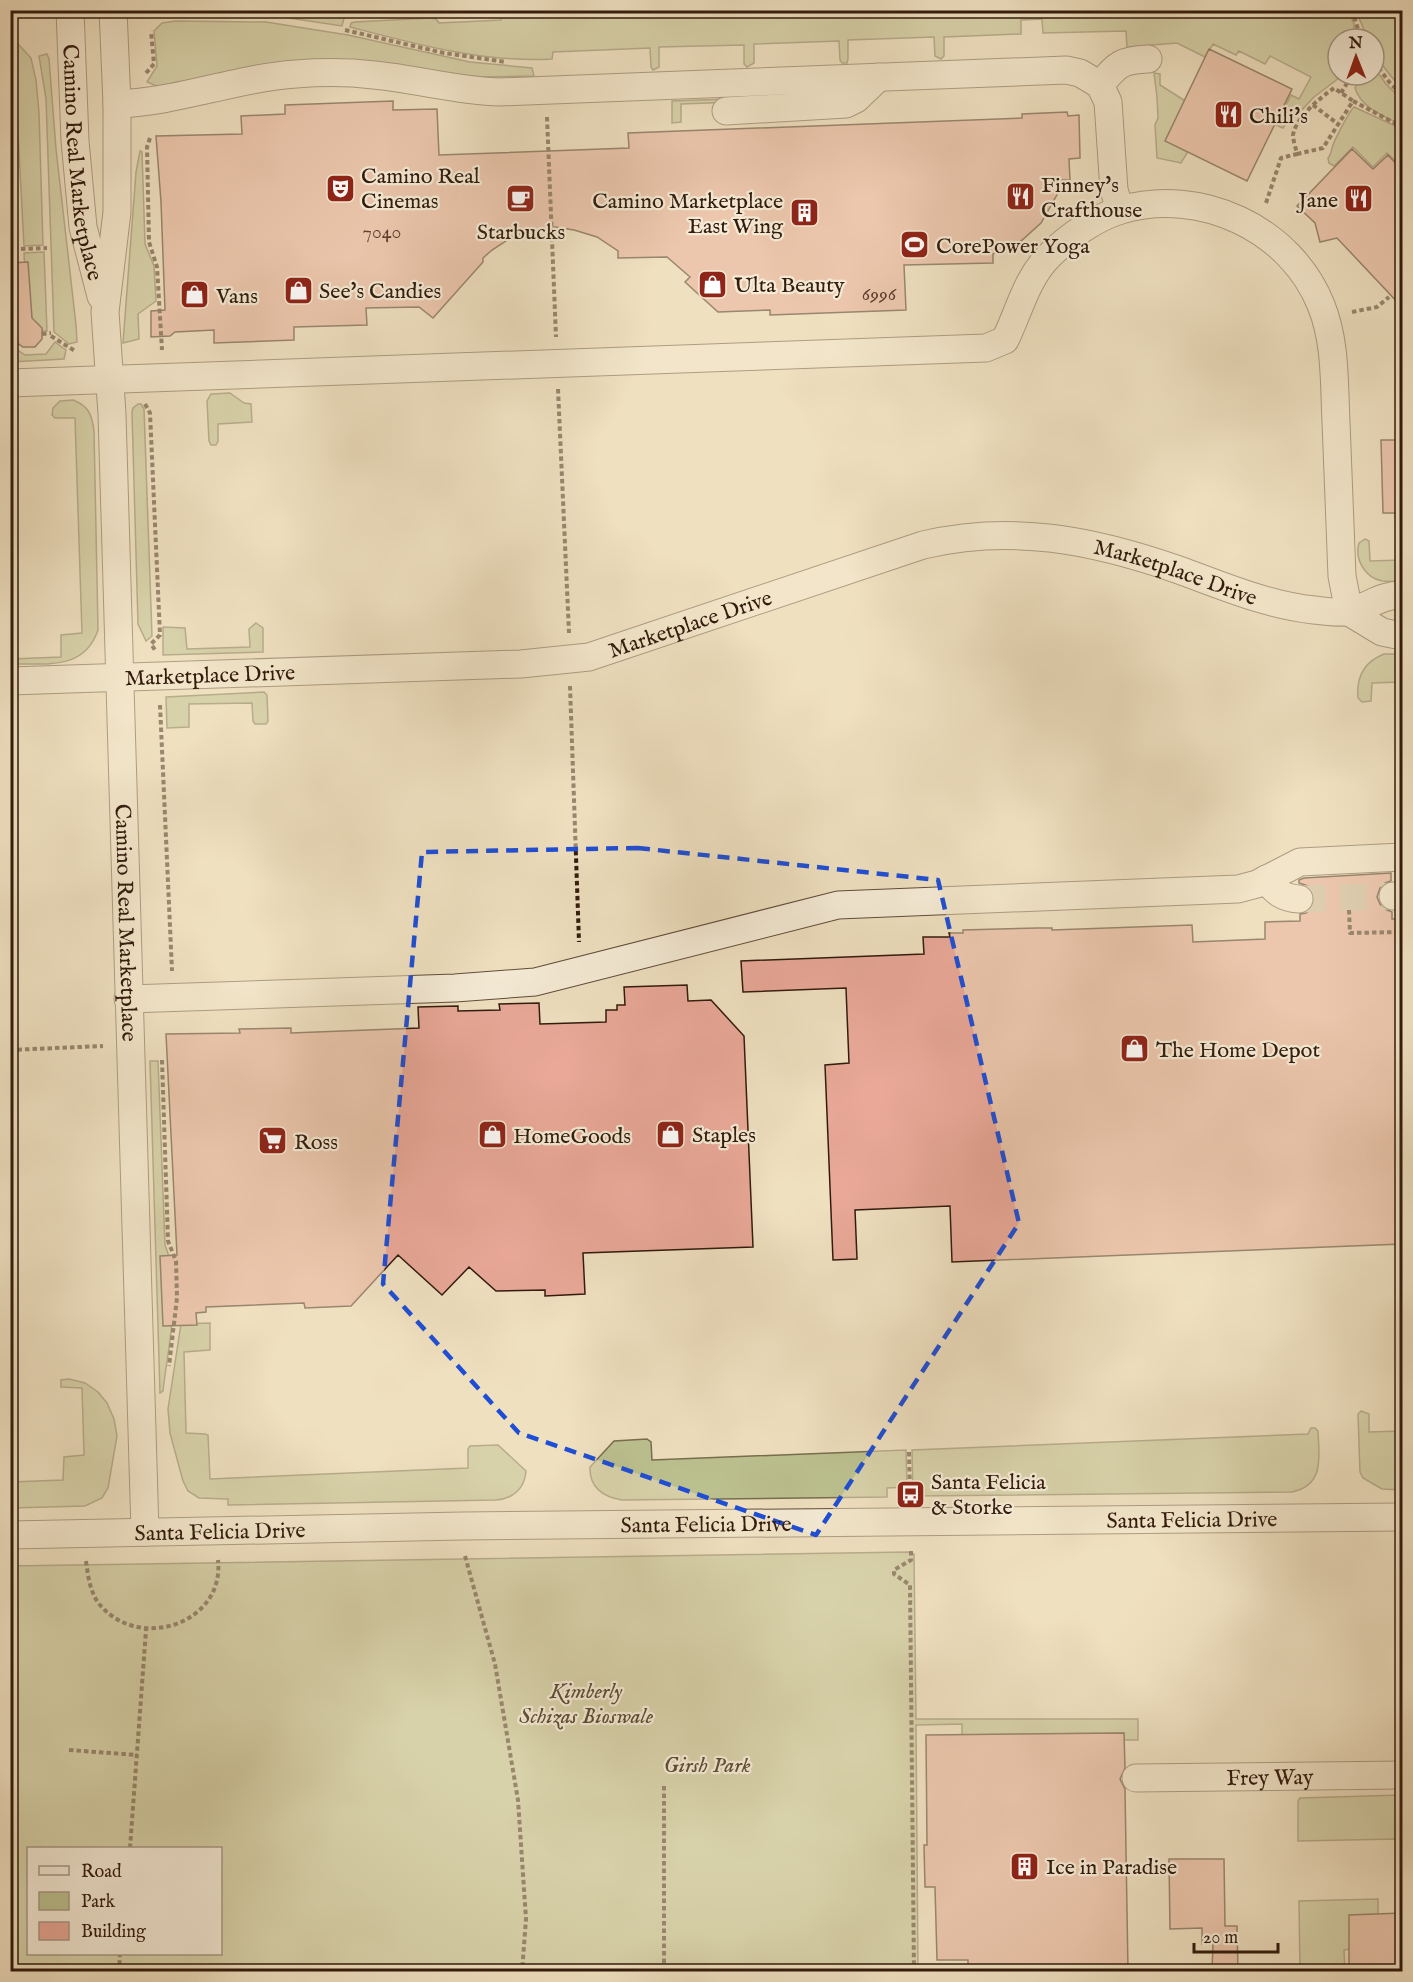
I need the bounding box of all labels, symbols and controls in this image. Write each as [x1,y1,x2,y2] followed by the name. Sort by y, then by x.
[1326,27,1386,87] north arrow
[1348,34,1363,54] text: N
[55,43,108,284] street label: Camino Real Marketplace
[1212,99,1244,131] restaurant icon: Chili's
[1249,103,1308,131] place label: Chili's
[361,163,480,216] place label: Camino Real Cinemas
[324,172,356,204] theatre icon: Camino Real Cinemas
[1041,172,1142,225] place label: Finney's Crafthouse
[1004,181,1036,213] restaurant icon: Finney's Crafthouse
[505,183,537,215] cafe icon: Starbucks
[1343,183,1375,215] restaurant icon: Jane
[1295,187,1338,215] place label: Jane
[592,188,784,241] place label: Camino Marketplace East Wing
[788,197,820,229] building icon: Camino Marketplace East Wing
[477,219,565,247] place label: Starbucks
[363,220,401,245] house number: 7040
[899,229,931,261] sports icon: CorePower Yoga
[936,233,1090,261] place label: CorePower Yoga
[697,268,729,300] shop icon: Ulta Beauty
[734,272,845,300] place label: Ulta Beauty
[282,274,314,306] shop icon: See's Candies
[319,278,441,306] place label: See's Candies
[179,279,211,311] shop icon: Vans
[862,282,897,307] house number: 6996
[215,283,258,311] place label: Vans
[1091,534,1260,613] street label: Marketplace Drive
[605,585,776,665] street label: Marketplace Drive
[124,660,296,693] street label: Marketplace Drive
[108,803,143,1042] street label: Camino Real Marketplace
[1119,1033,1151,1065] shop icon: The Home Depot
[1156,1037,1320,1065] place label: The Home Depot
[655,1118,687,1150] shop icon: Staples
[476,1119,508,1151] shop icon: HomeGoods
[692,1122,756,1150] place label: Staples
[513,1123,631,1151] place label: HomeGoods
[257,1125,289,1157] supermarket icon: Ross
[294,1129,338,1157] place label: Ross
[931,1469,1046,1522] place label: Santa Felicia & Storke
[894,1478,926,1510] bus stop icon: Santa Felicia & Storke
[1106,1506,1278,1536] street label: Santa Felicia Drive
[620,1511,792,1540] street label: Santa Felicia Drive
[134,1517,306,1549] street label: Santa Felicia Drive
[519,1678,654,1731] park label: Kimberly Schizas Bioswale
[664,1752,751,1780] park label: Girsh Park
[1226,1764,1314,1793] street label: Frey Way
[27,1847,222,1955] legend
[1009,1850,1041,1882] building icon: Ice in Paradise
[1046,1854,1177,1882] place label: Ice in Paradise
[81,1861,122,1884] text: Road
[81,1891,116,1914] text: Park
[1194,1916,1278,1954] scale bar
[81,1921,146,1944] text: Building
[1203,1927,1238,1950] text: 20 m

